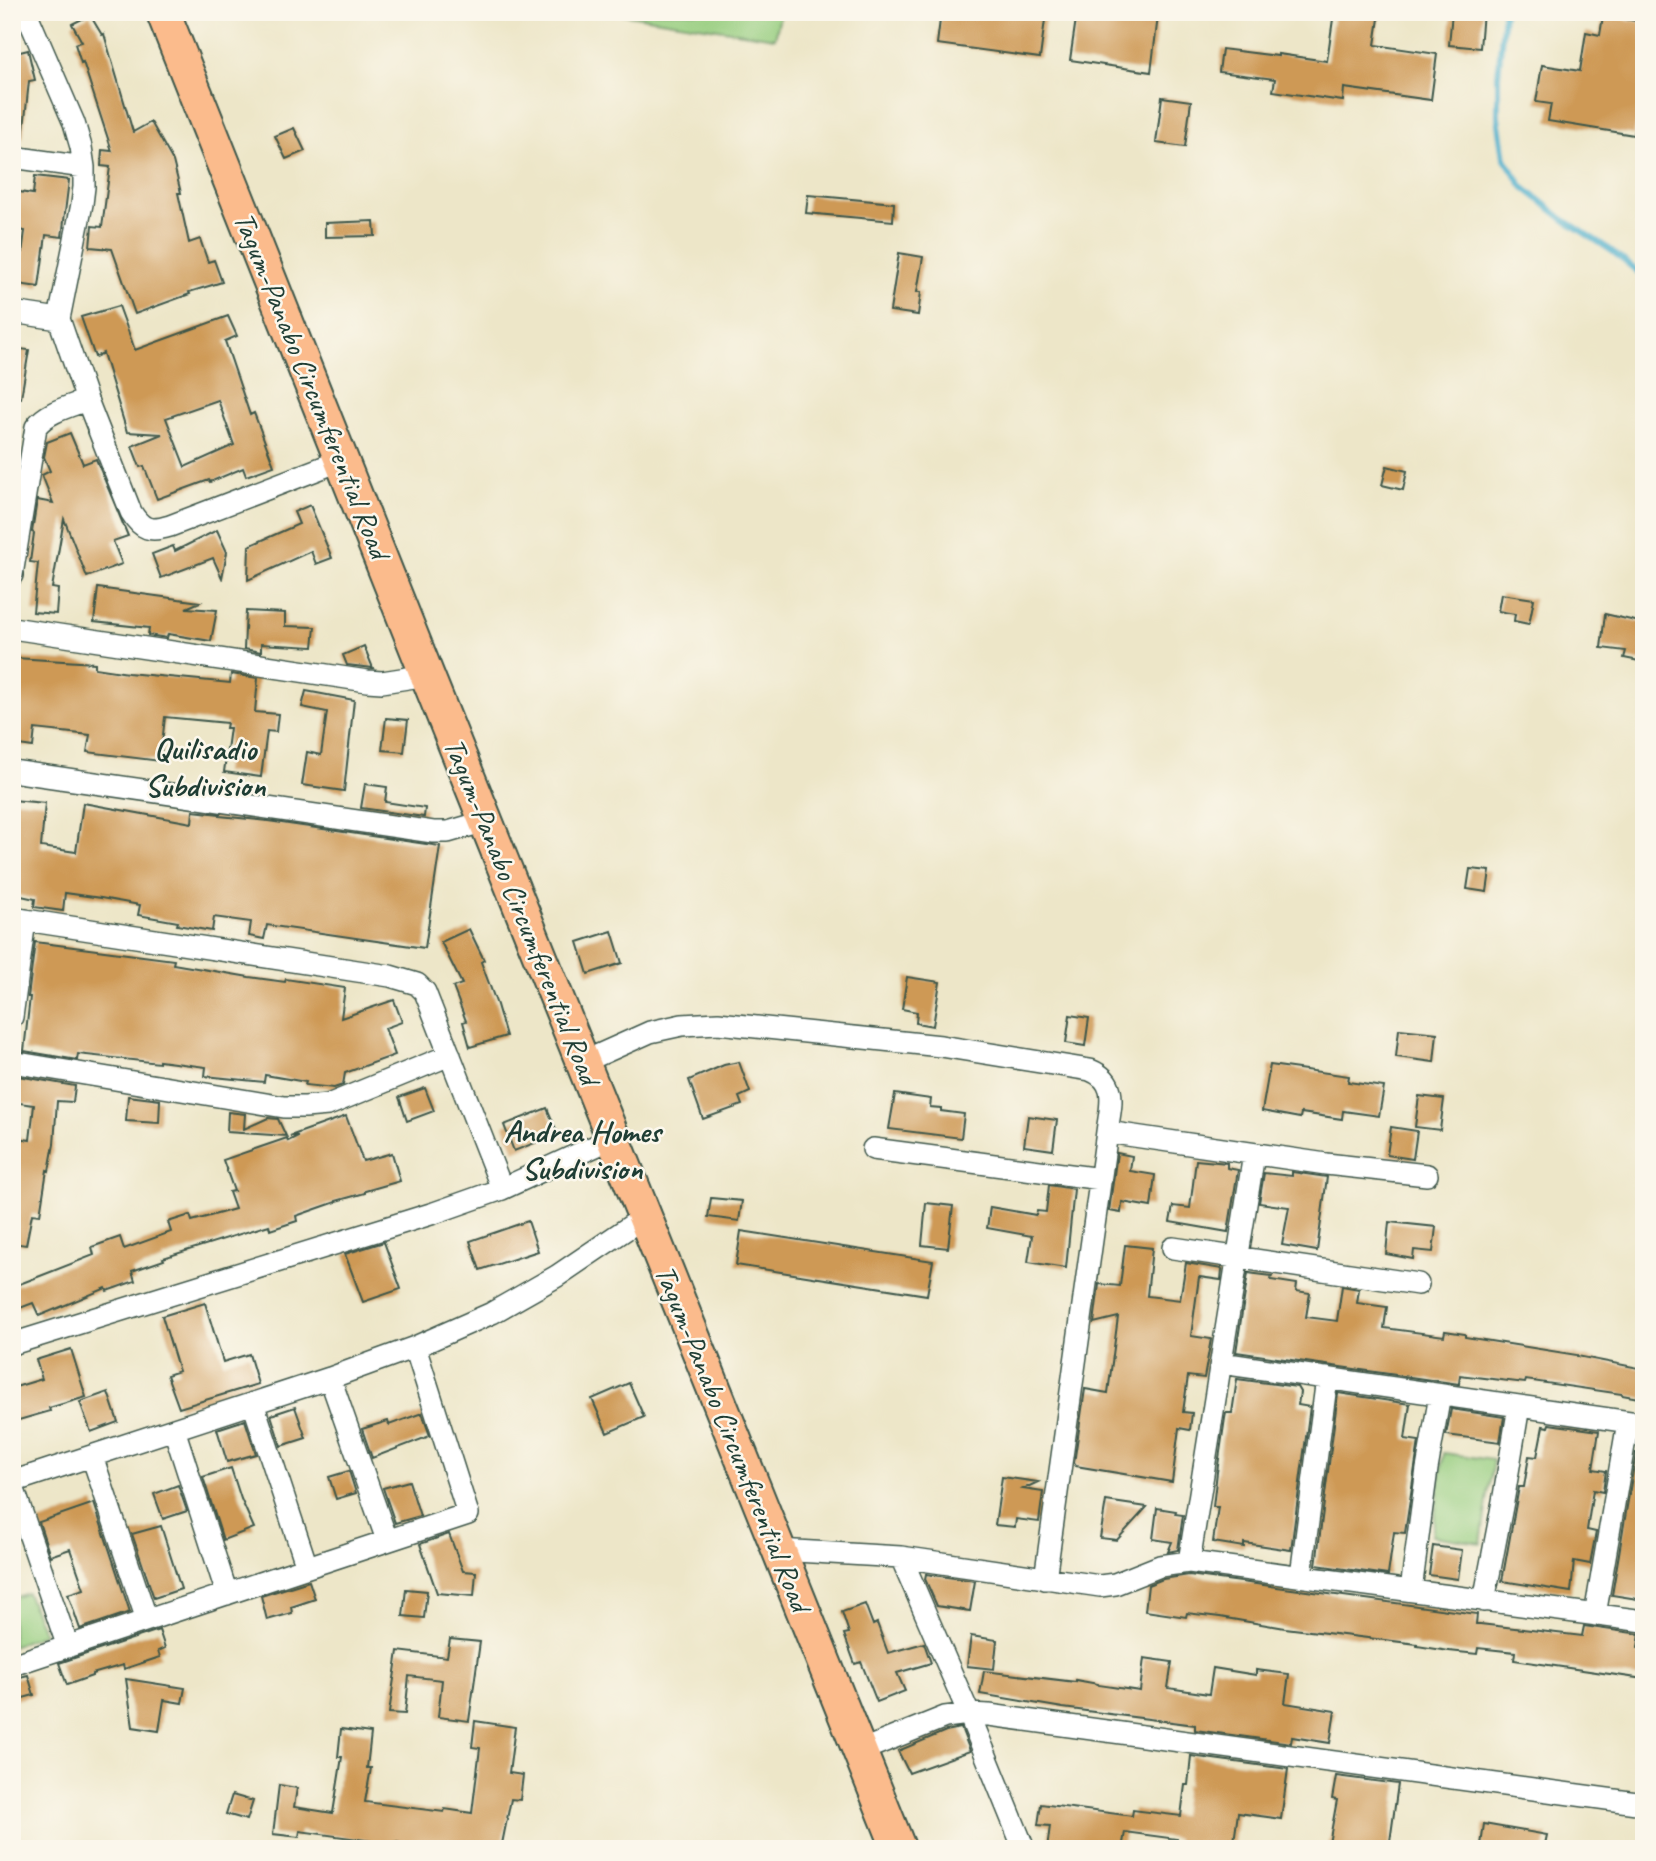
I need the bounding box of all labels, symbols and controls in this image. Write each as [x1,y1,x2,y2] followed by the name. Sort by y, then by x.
[225,206,400,568] street label: Tagum-Panabo Circumferential Road
[145,728,267,806] district label: Quilisadio Subdivision
[435,732,610,1094] street label: Tagum-Panabo Circumferential Road
[504,1111,664,1189] district label: Andrea Homes Subdivision
[646,1259,821,1621] street label: Tagum-Panabo Circumferential Road

